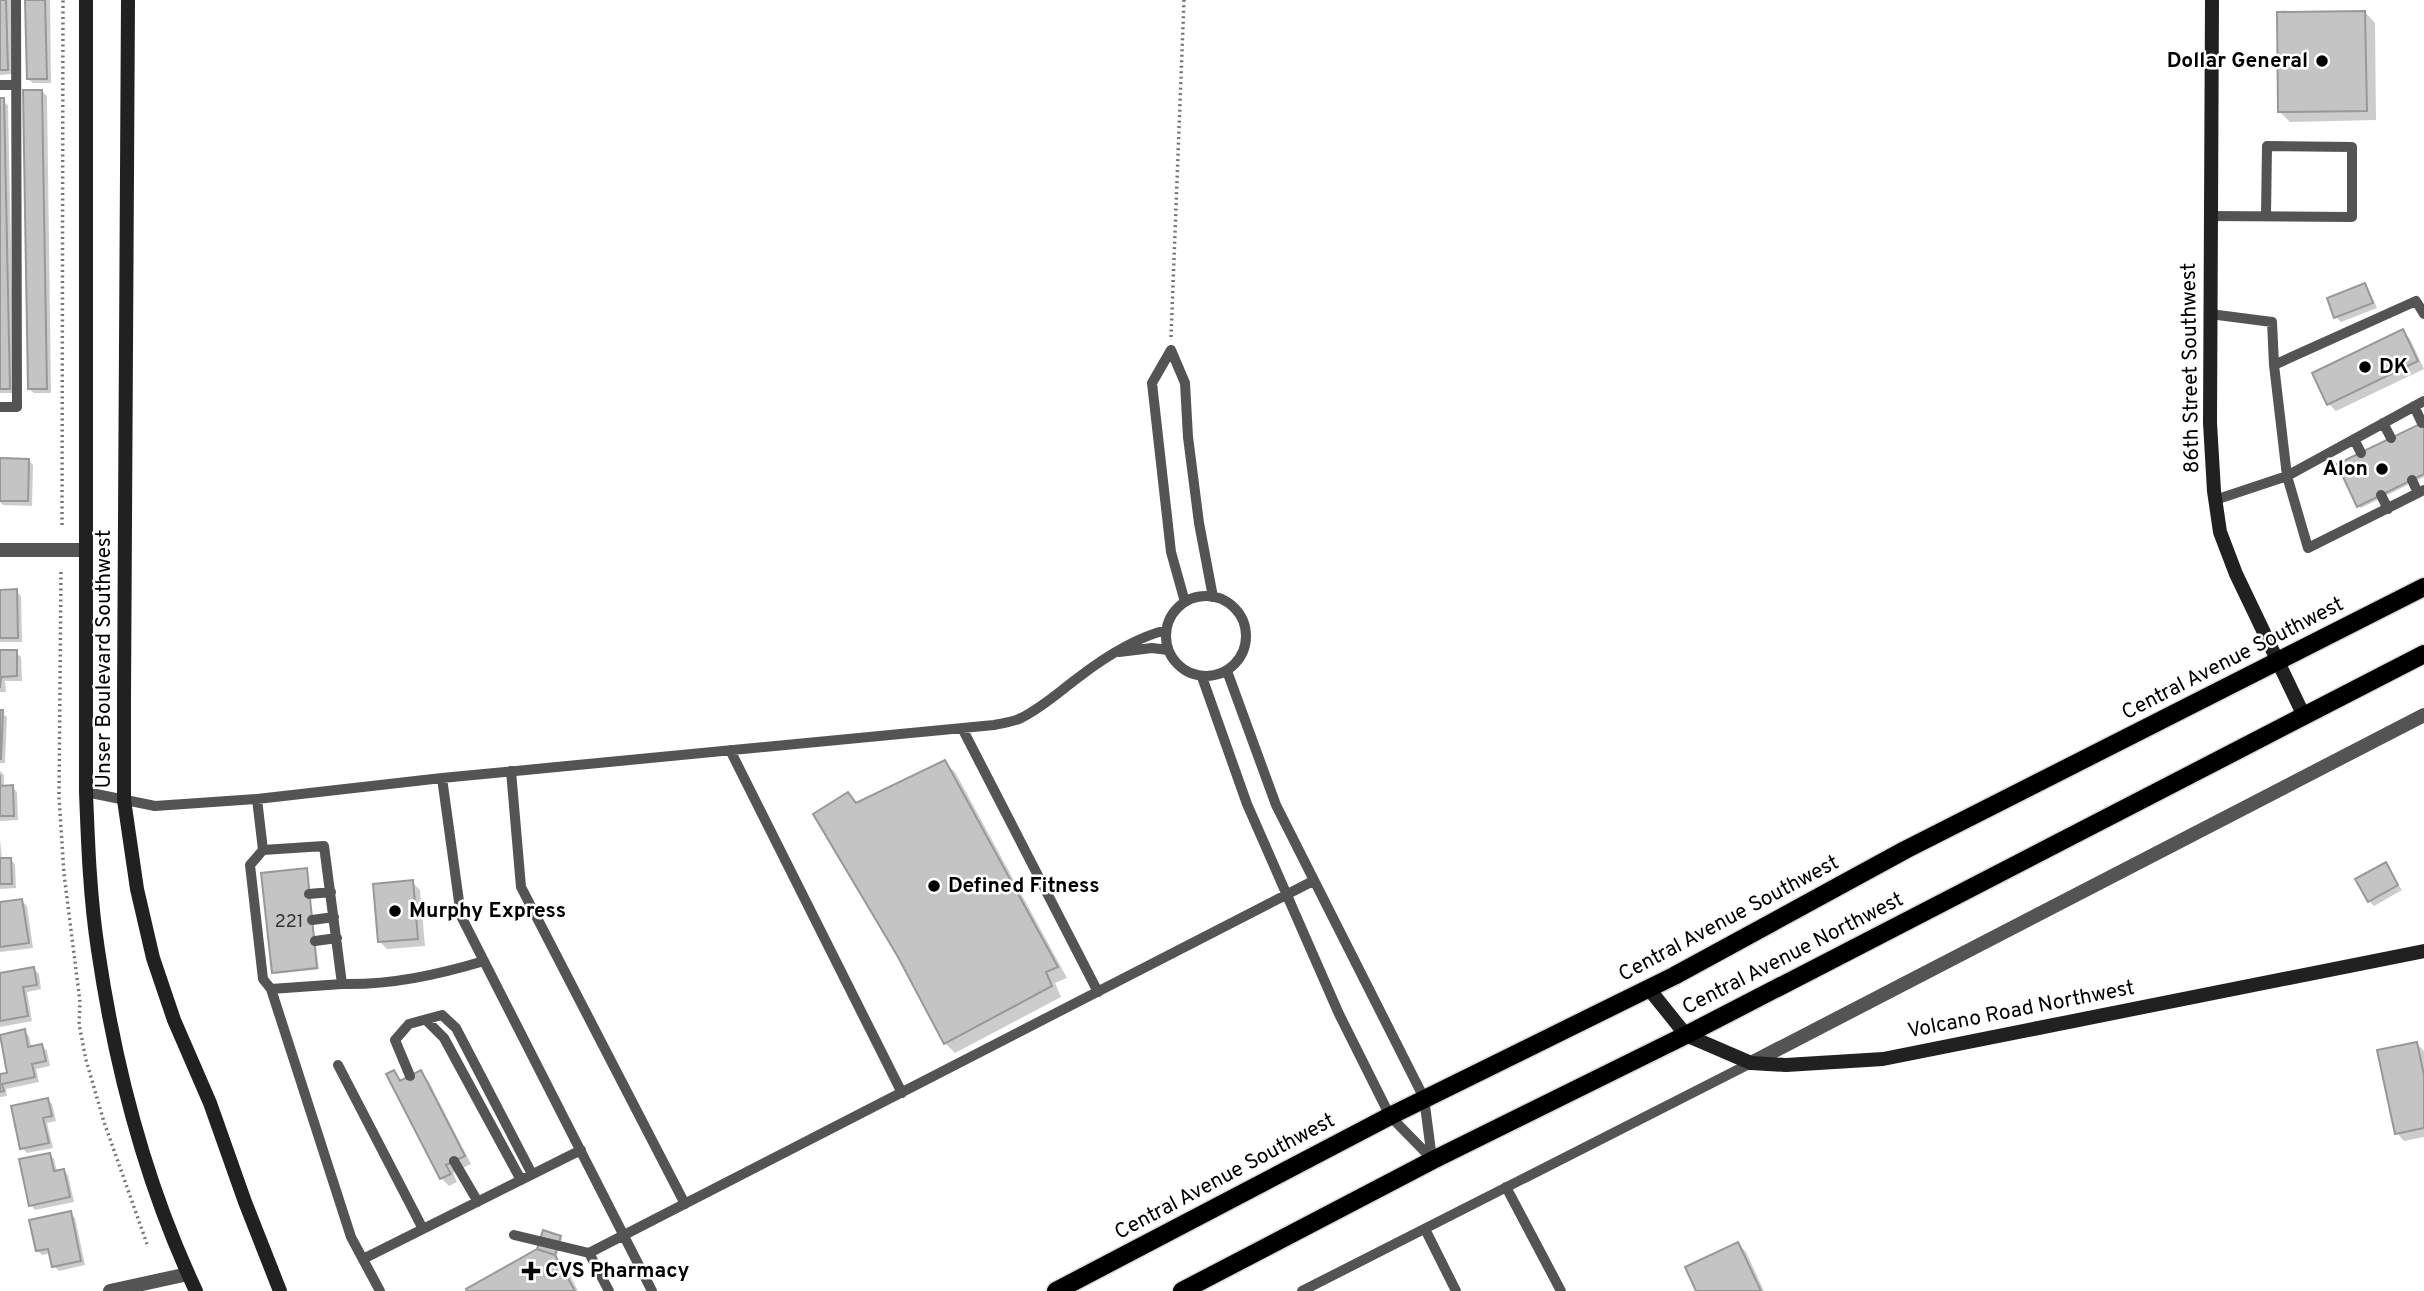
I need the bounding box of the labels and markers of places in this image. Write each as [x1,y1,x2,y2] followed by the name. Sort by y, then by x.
[2167,48,2308,75] place label: Dollar General
[2314,53,2330,69] marker: Dollar General
[2379,354,2409,381] place label: DK
[2357,359,2373,375] marker: DK
[2323,456,2368,483] place label: Alon
[2374,461,2390,477] marker: Alon
[948,873,1100,900] place label: Defined Fitness
[926,878,942,894] marker: Defined Fitness
[409,898,566,925] place label: Murphy Express
[387,903,403,919] marker: Murphy Express
[545,1258,690,1285] place label: CVS Pharmacy
[523,1263,539,1279] marker: CVS Pharmacy

